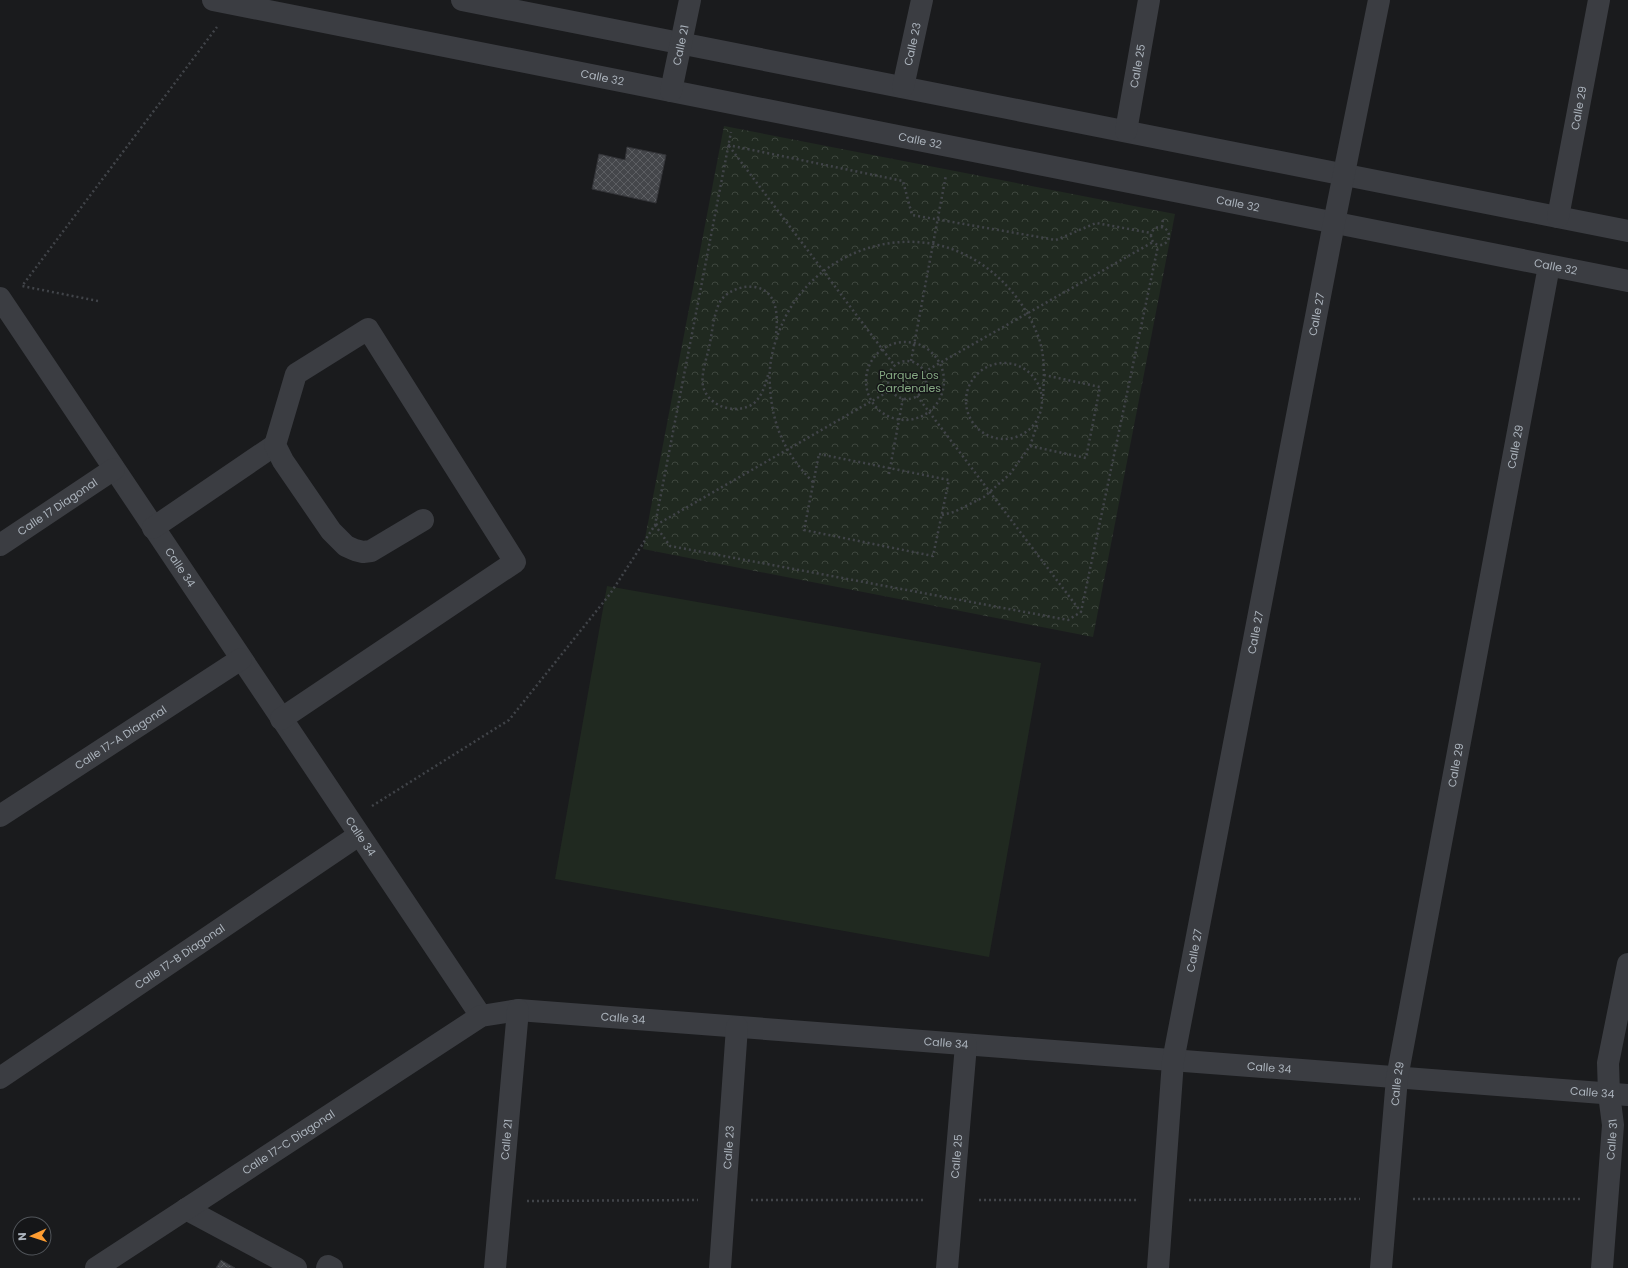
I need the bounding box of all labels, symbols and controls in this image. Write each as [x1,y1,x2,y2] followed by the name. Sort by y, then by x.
[900,21,925,67] street label: Calle 23
[669,23,693,67] street label: Calle 21
[1126,43,1149,89] street label: Calle 25
[579,65,626,89] street label: Calle 32
[1567,85,1591,131] street label: Calle 29
[897,128,943,153] street label: Calle 32
[1215,191,1261,216] street label: Calle 32
[1533,255,1579,279] street label: Calle 32
[1305,291,1328,337] street label: Calle 27
[877,367,941,396] park label: Parque Los Cardenales
[1503,423,1527,470] street label: Calle 29
[14,474,101,539] street label: Calle 17 Diagonal
[161,544,199,590] street label: Calle 34
[1243,610,1267,655] street label: Calle 27
[72,702,170,773] street label: Calle 17-A Diagonal
[1444,742,1468,788] street label: Calle 29
[342,813,380,859] street label: Calle 34
[131,920,228,993] street label: Calle 17-B Diagonal
[1182,928,1206,973] street label: Calle 27
[600,1008,646,1028] street label: Calle 34
[923,1033,969,1052] street label: Calle 34
[1246,1058,1292,1077] street label: Calle 34
[1387,1060,1408,1106] street label: Calle 29
[1569,1083,1615,1102] street label: Calle 34
[239,1106,338,1178] street label: Calle 17-C Diagonal
[497,1118,516,1161] street label: Calle 21
[1602,1118,1621,1161] street label: Calle 31
[719,1125,738,1170] street label: Calle 23
[947,1134,966,1179] street label: Calle 25
[12,1216,52,1256] north arrow
[14,1232,30,1241] text: N

